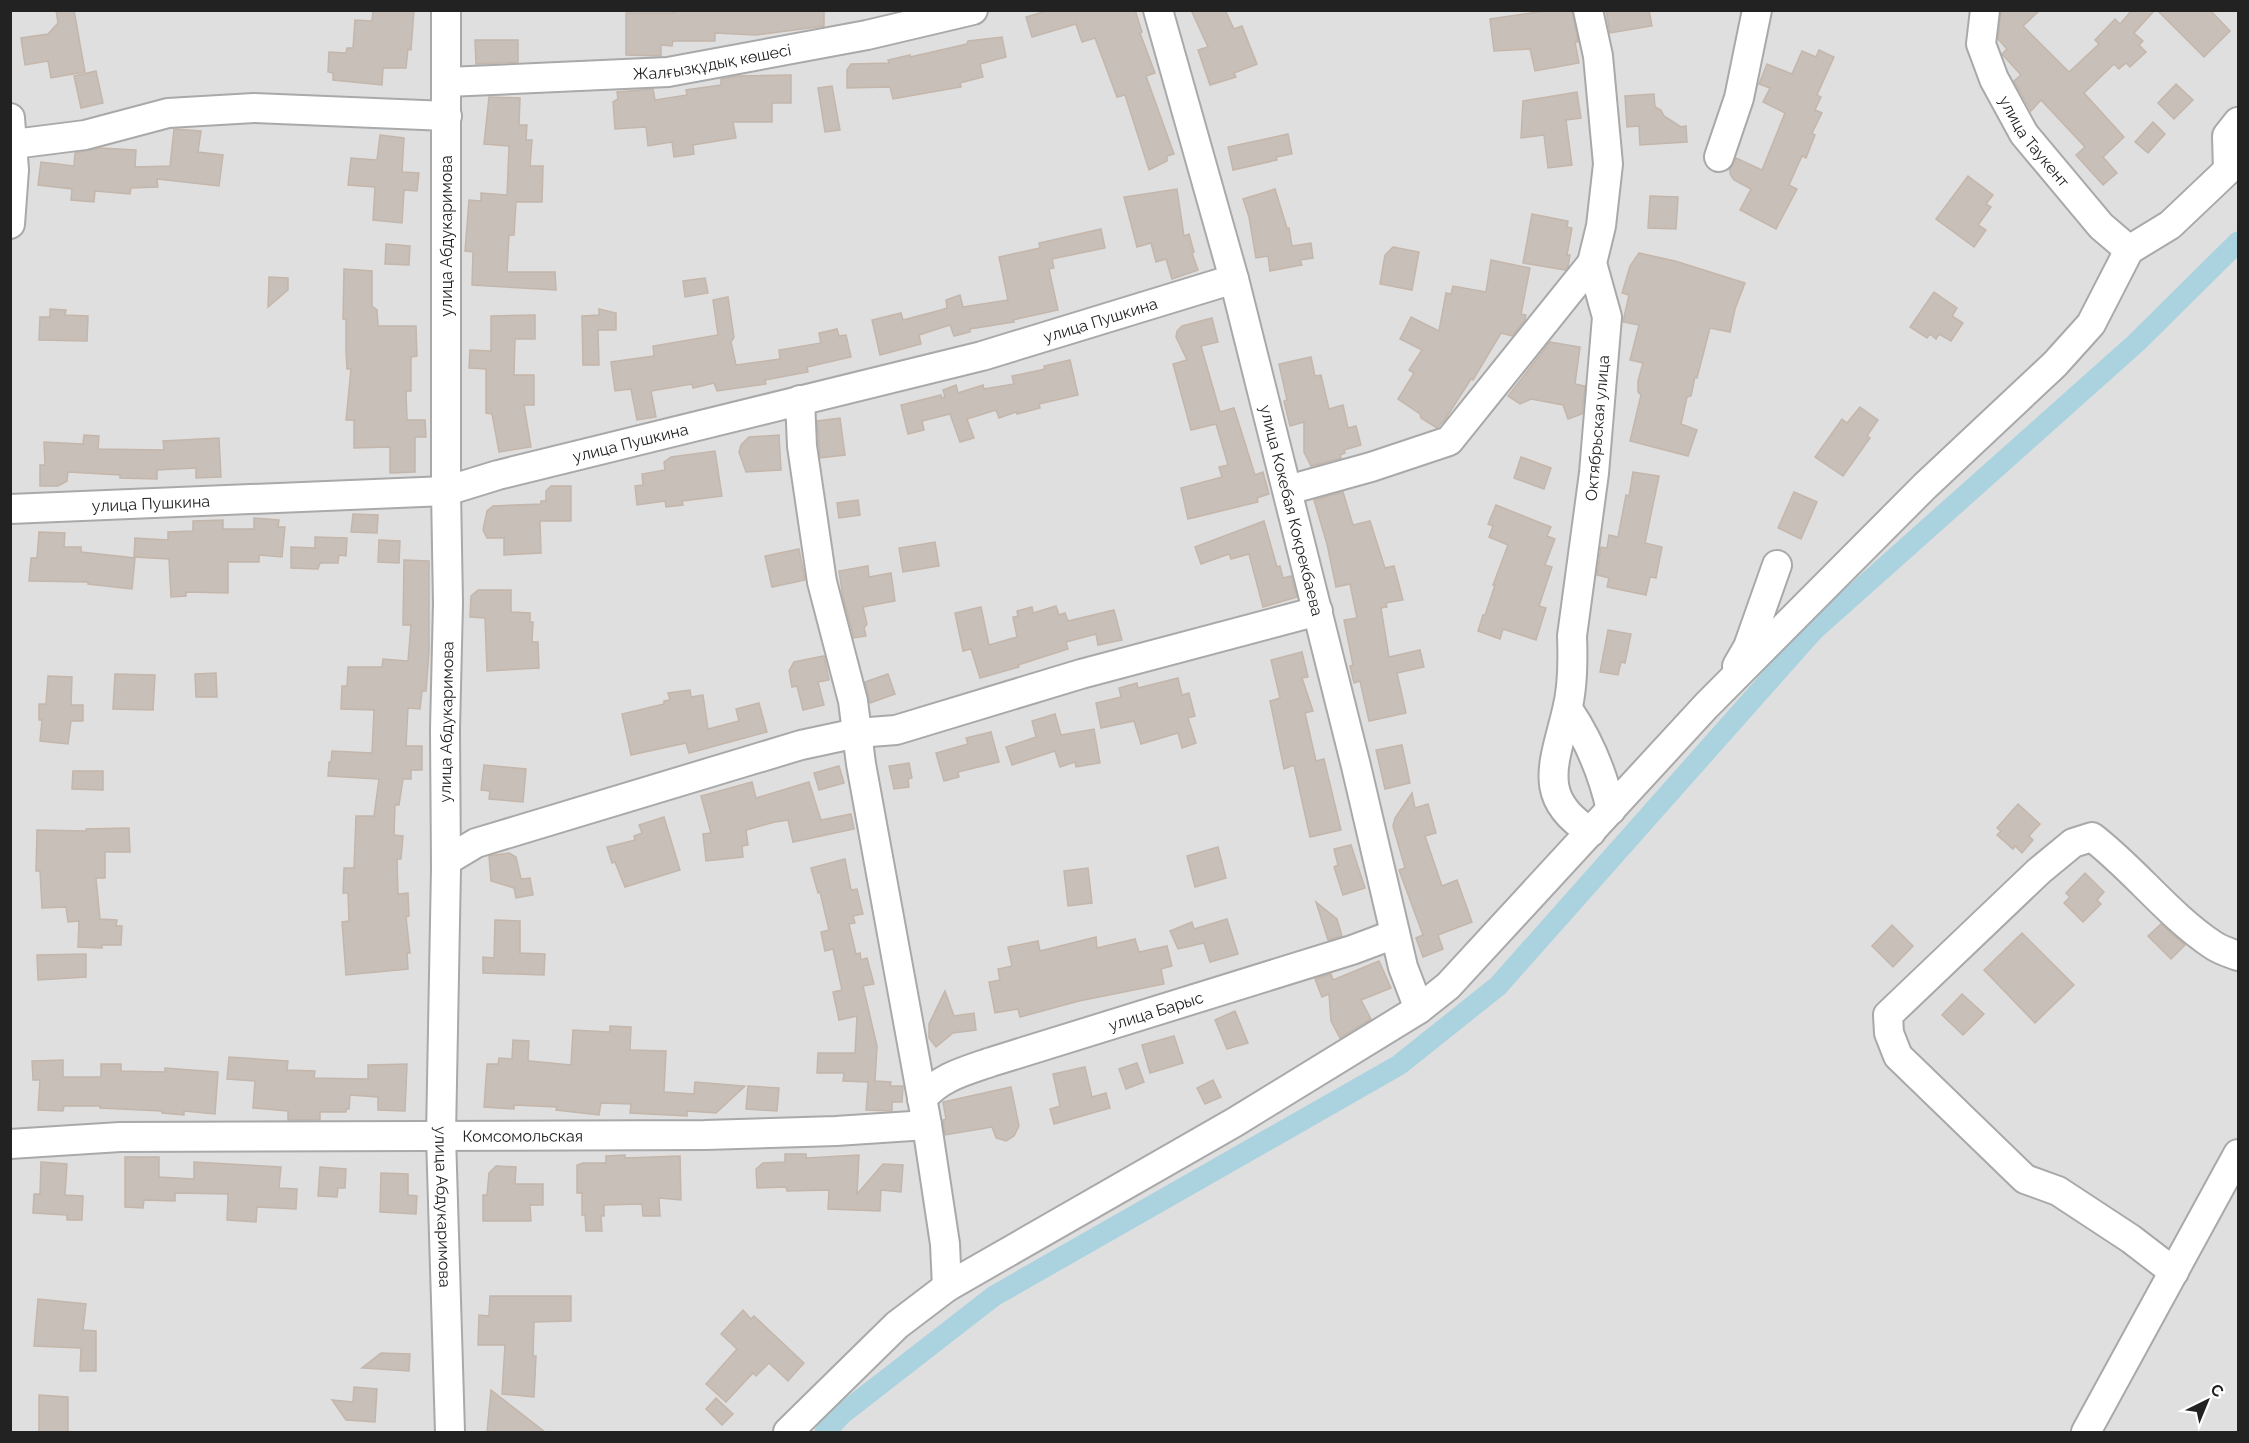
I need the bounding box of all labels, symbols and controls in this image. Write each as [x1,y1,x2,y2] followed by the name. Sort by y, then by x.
[632,40,793,84] street label: Жалғызқұдық көшесі
[1995,92,2074,191] street label: улица Таукент
[437,155,456,317] street label: улица Абдукаримова
[1041,294,1160,347] street label: улица Пушкина
[1582,354,1613,502] street label: Октябрьская улица
[1256,403,1327,618] street label: улица Кокебая Кокрекбаева
[571,420,690,466] street label: улица Пушкина
[91,492,210,516] street label: улица Пушкина
[436,641,457,803] street label: улица Абдукаримова
[1106,988,1206,1035] street label: улица Барыс
[431,1126,455,1288] street label: улица Абдукаримова
[463,1126,583,1146] street label: Комсомольская
[2177,1371,2237,1431] north arrow
[2206,1380,2227,1401] text: С

